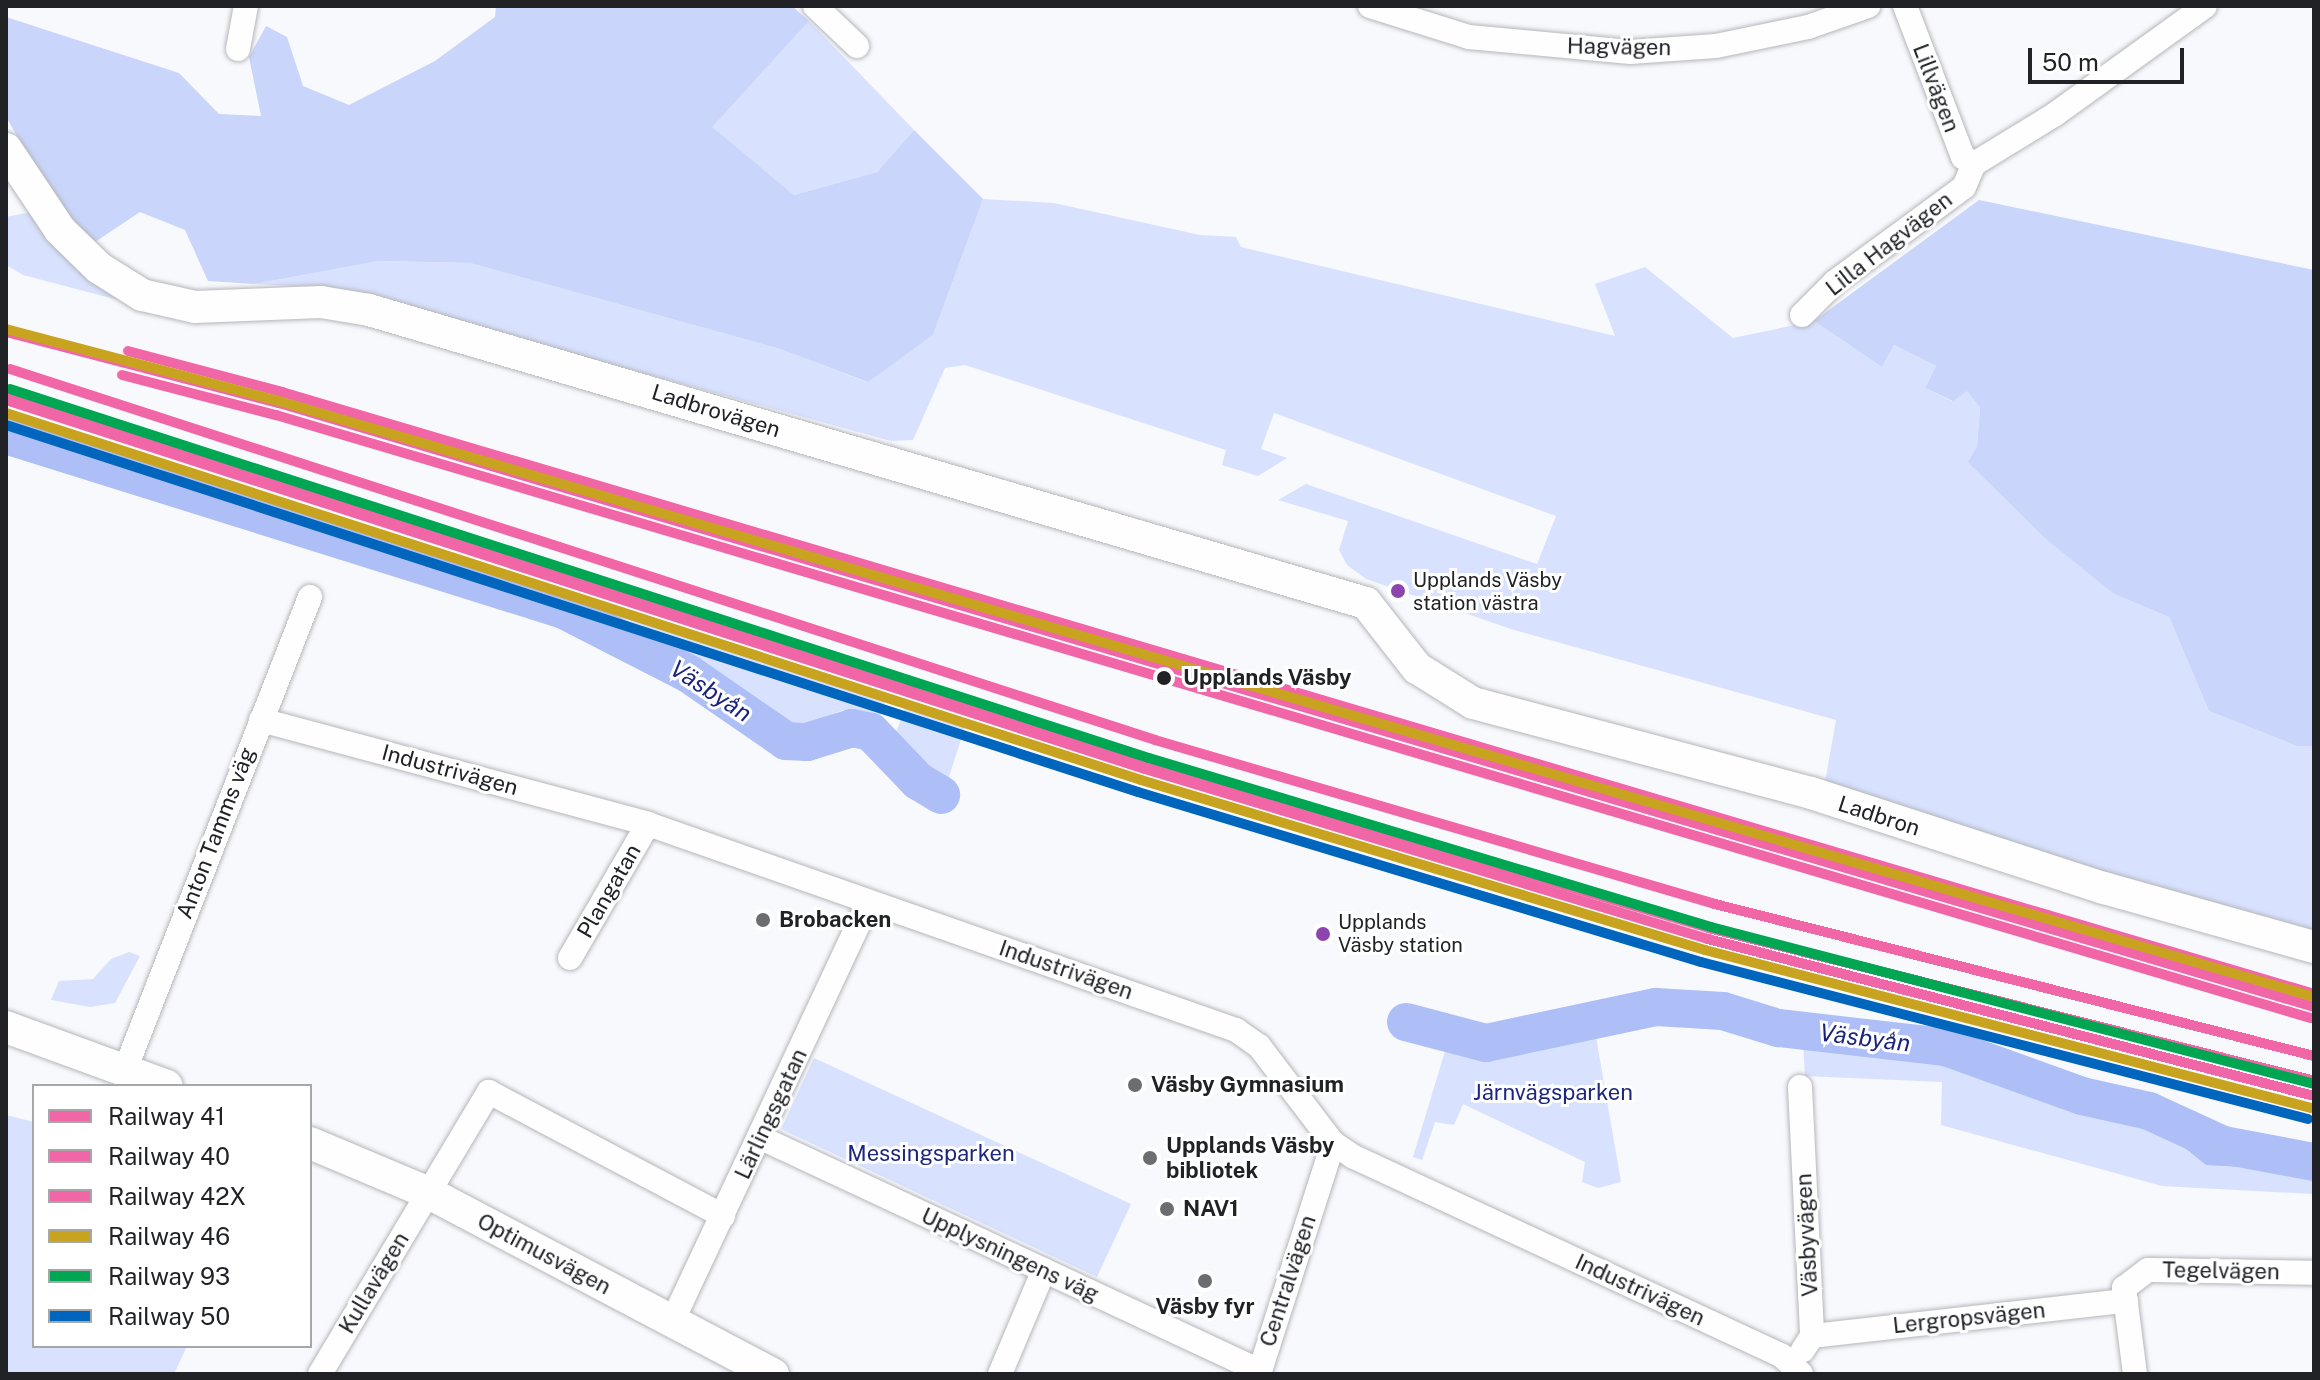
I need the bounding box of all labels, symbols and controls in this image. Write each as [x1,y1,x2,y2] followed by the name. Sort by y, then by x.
[2032,32,2188,82] scale bar
[1567,33,1671,61] street label: Hagvägen
[1907,40,1965,136] street label: Lillvägen
[2042,48,2099,76] text: 50 m
[1821,187,1957,301] street label: Lilla Hagvägen
[649,379,783,443] street label: Ladbrovägen
[1413,568,1562,615] place label: Upplands Väsby station västra
[1390,583,1406,599] marker: Upplands Väsby station västra
[665,654,757,728] water label: Väsbyån
[1183,665,1352,691] place label: Upplands Väsby
[1152,666,1176,690] marker: Upplands Väsby
[379,739,521,801] street label: Industrivägen
[171,743,261,923] street label: Anton Tamms väg
[1835,790,1923,842] street label: Ladbron
[572,839,646,943] street label: Plangatan
[779,907,891,933] place label: Brobacken
[1338,910,1463,957] place label: Upplands Väsby station
[754,911,772,929] marker: Brobacken
[1315,926,1331,942] marker: Upplands Väsby station
[996,935,1136,1005] street label: Industrivägen
[1818,1018,1912,1058] water label: Väsbyån
[729,1045,813,1183] street label: Lärlingsgatan
[1151,1072,1344,1098] place label: Väsby Gymnasium
[1126,1076,1144,1094] marker: Väsby Gymnasium
[1473,1080,1633,1106] park label: Järnvägsparken
[32,1084,312,1348] legend
[108,1102,225,1130] text: Railway 41
[1166,1132,1335,1184] place label: Upplands Väsby bibliotek
[847,1141,1015,1167] park label: Messingsparken
[108,1142,230,1170] text: Railway 40
[1141,1149,1159,1167] marker: Upplands Väsby bibliotek
[1791,1173,1823,1297] street label: Väsbyvägen
[108,1182,246,1210] text: Railway 42X
[1183,1196,1239,1222] place label: NAV1
[1158,1200,1176,1218] marker: NAV1
[917,1202,1103,1308] street label: Upplysningens väg
[473,1208,615,1300] street label: Optimusvägen
[1254,1212,1322,1350] street label: Centralvägen
[108,1222,230,1250] text: Railway 46
[333,1228,415,1338] street label: Kullavägen
[1571,1248,1709,1332] street label: Industrivägen
[2162,1257,2280,1285] street label: Tegelvägen
[108,1262,230,1290] text: Railway 93
[1196,1272,1214,1290] marker: Väsby fyr
[1155,1294,1255,1320] place label: Väsby fyr
[1891,1297,2047,1339] street label: Lergropsvägen
[108,1302,230,1330] text: Railway 50

